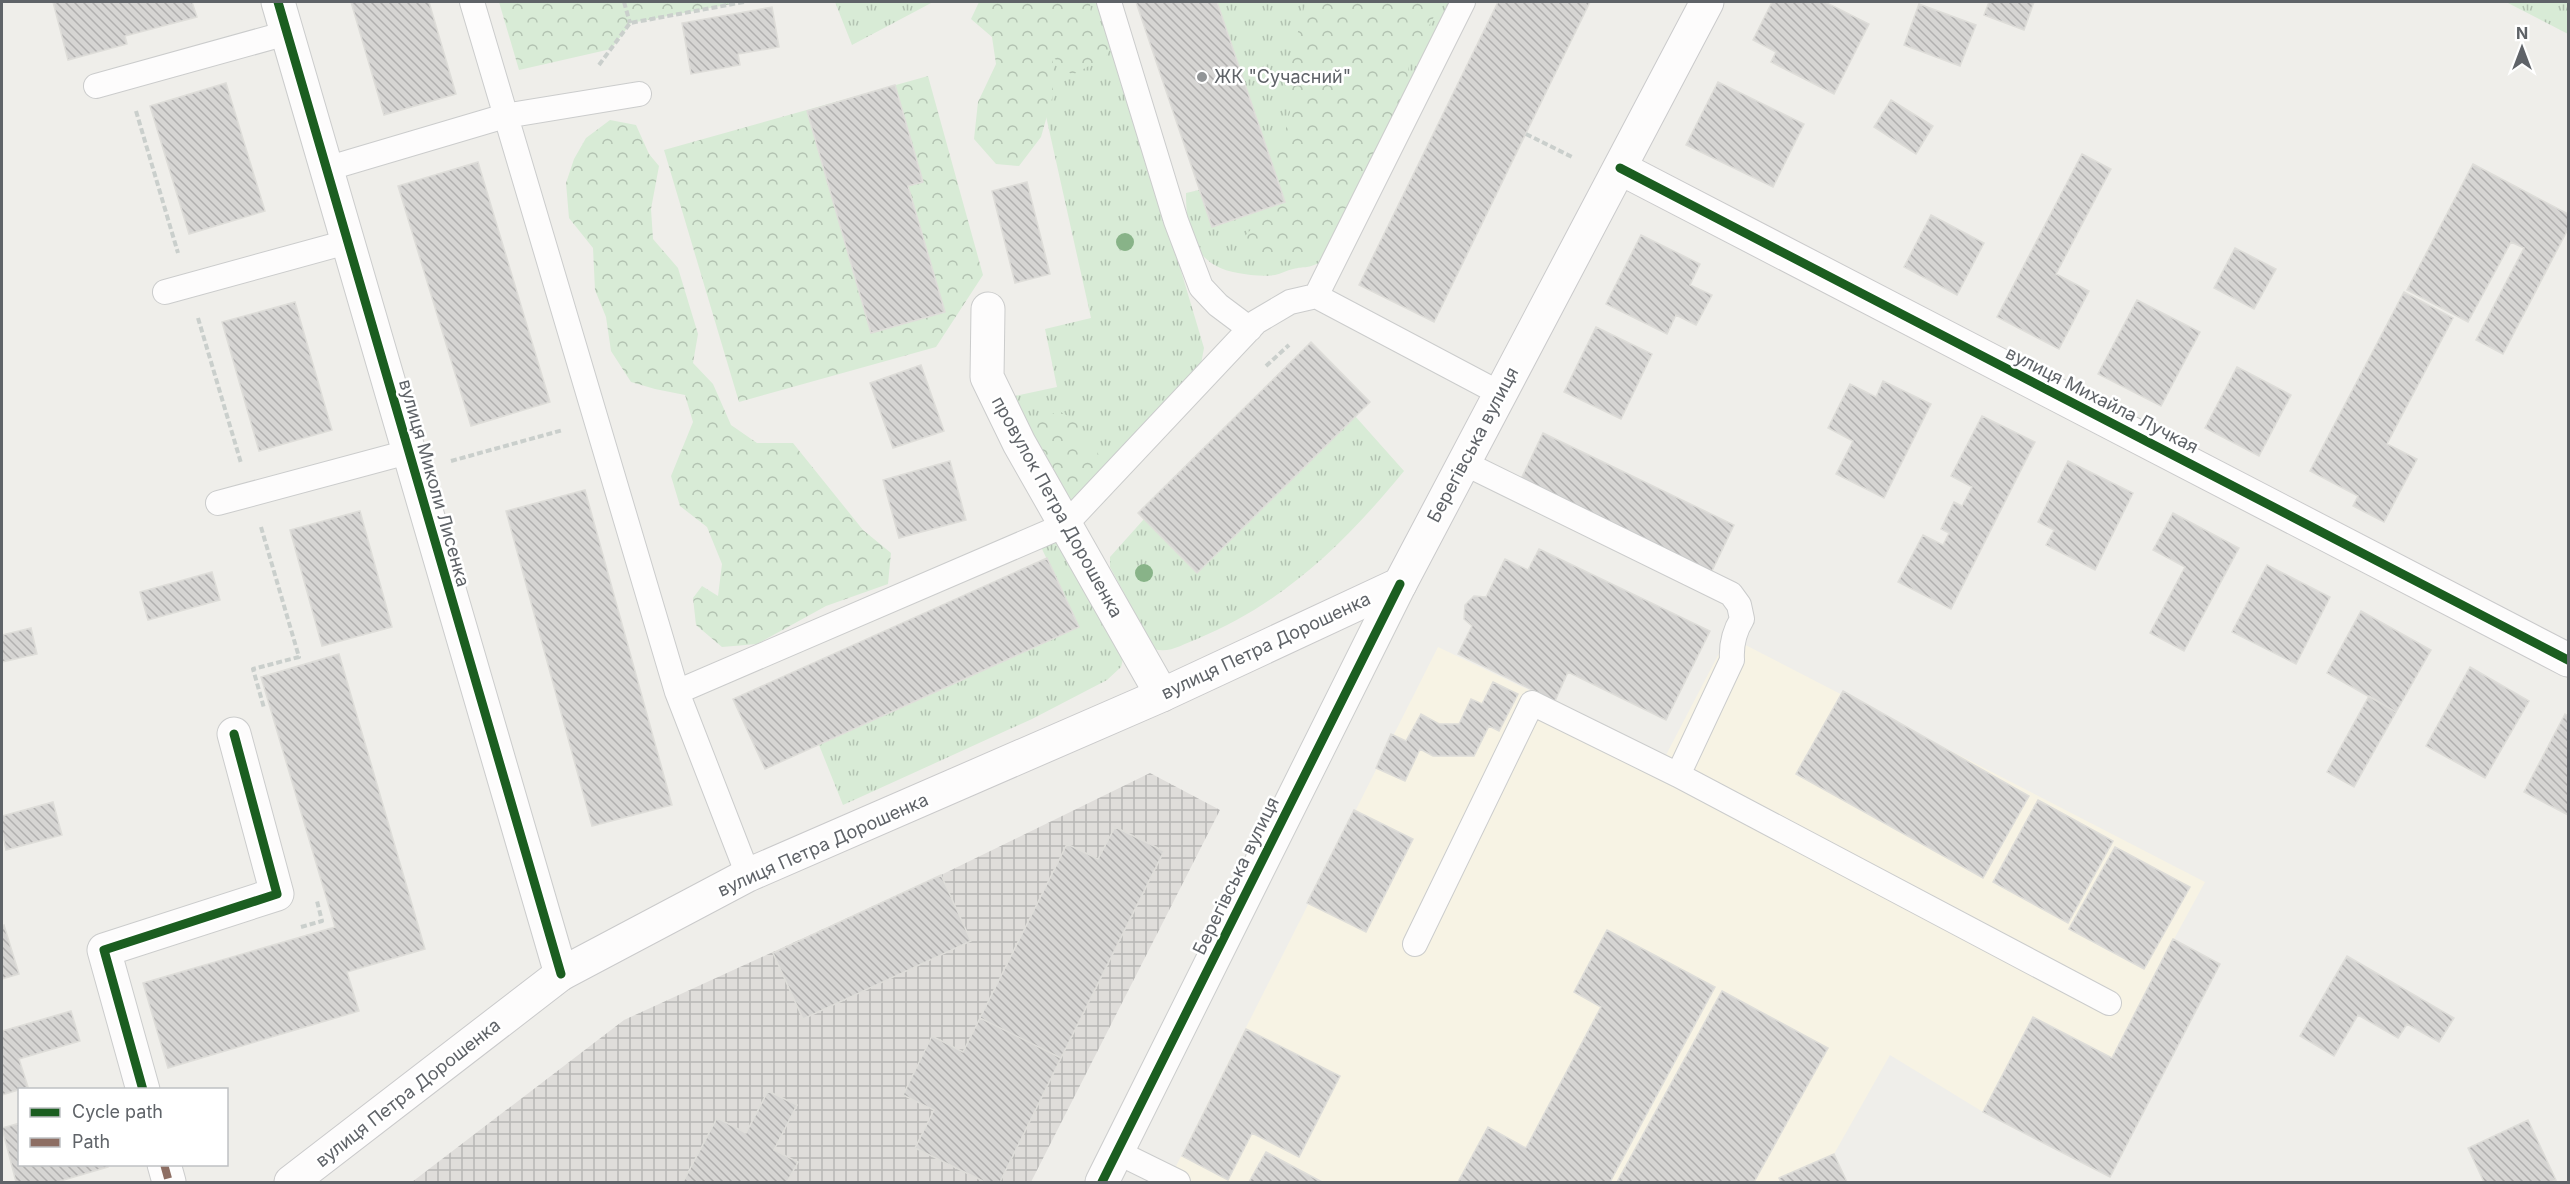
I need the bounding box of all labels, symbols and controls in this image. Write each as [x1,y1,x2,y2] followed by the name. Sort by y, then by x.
[2492,18,2552,78] north arrow
[2516,23,2528,43] text: N
[1214,66,1351,87] place label: ЖК "Сучасний"
[1195,70,1209,84] marker: ЖК "Сучасний"
[2003,342,2202,457] street label: вулиця Михайла Лучкая
[1423,364,1522,526] street label: Берегівська вулиця
[395,377,474,589] street label: вулиця Миколи Лисенка
[988,392,1127,621] street label: провулок Петра Дорошенка
[1158,588,1374,703] street label: вулиця Петра Дорошенка
[714,789,931,901] street label: вулиця Петра Дорошенка
[1188,794,1283,958] street label: Берегівська вулиця
[311,1014,504,1171] street label: вулиця Петра Дорошенка
[18,1088,228,1166] legend
[72,1101,163,1122] text: Cycle path
[72,1131,110,1152] text: Path

